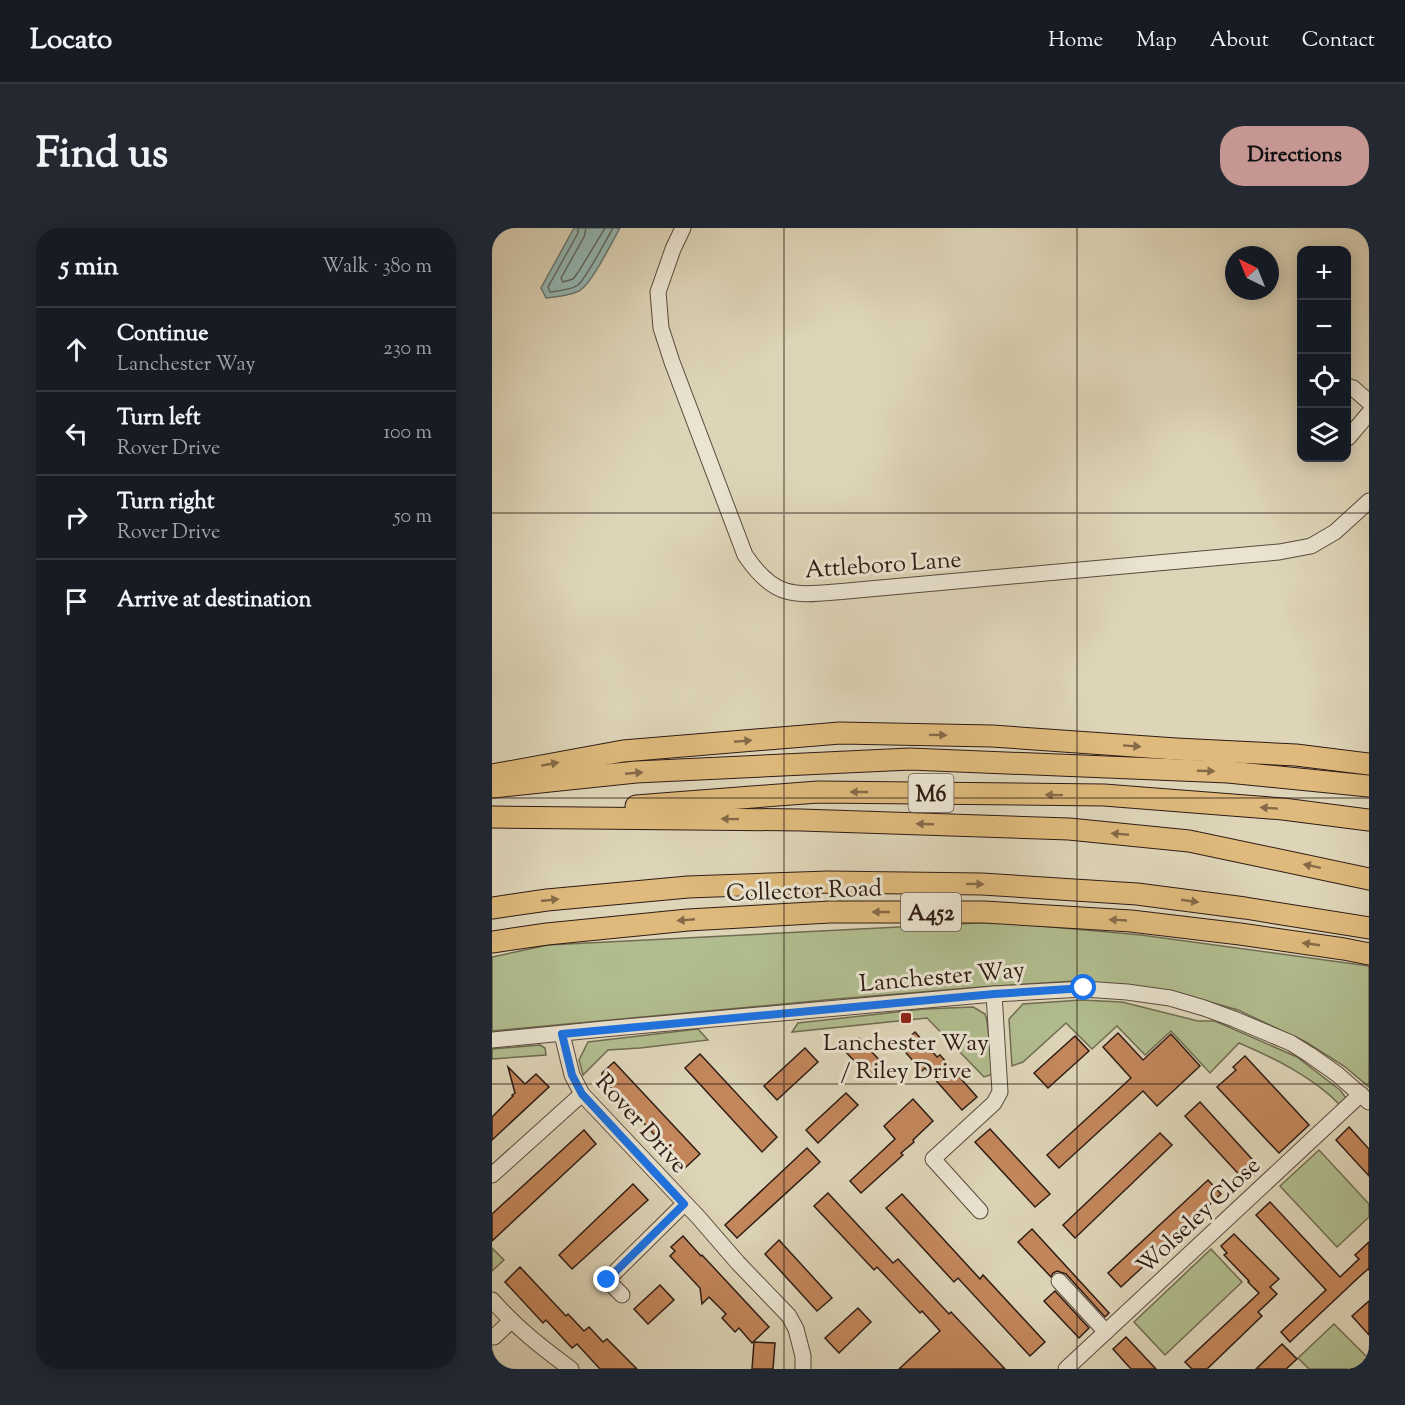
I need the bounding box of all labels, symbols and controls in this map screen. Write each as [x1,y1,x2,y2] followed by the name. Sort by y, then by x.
[30,21,112,61] text: Locato
[1048,26,1103,56] text: Home
[1136,26,1177,56] text: Map
[1210,26,1269,56] text: About
[1302,26,1375,56] text: Contact
[36,126,168,186] text: Find us
[1220,126,1369,186] button: Directions
[1225,246,1279,300] north arrow
[1297,246,1351,462] map controls
[1297,246,1351,300] button: +
[60,249,119,286] text: 5 min
[322,253,432,282] text: Walk · 380 m
[1297,300,1351,354] button: −
[117,319,208,351] text: Continue
[60,333,93,366] icon: ahead
[383,335,432,364] text: 230 m
[117,351,255,380] text: Lanchester Way
[1297,354,1351,408] button: locate
[117,403,200,435] text: Turn left
[1297,408,1351,462] button: layers
[60,417,93,450] icon: left
[383,419,432,448] text: 100 m
[117,435,220,464] text: Rover Drive
[117,487,214,519] text: Turn right
[60,501,93,534] icon: right
[394,503,432,532] text: 50 m
[117,519,220,548] text: Rover Drive
[804,544,963,588] street label: Attleboro Lane
[60,585,93,618] icon: arrive
[117,585,312,617] text: Arrive at destination
[928,730,947,740] one-way arrow
[733,736,752,746] one-way arrow
[1123,741,1142,751] one-way arrow
[540,759,559,768] one-way arrow
[1197,766,1216,775] one-way arrow
[624,768,643,778] one-way arrow
[908,774,954,812] road number: M6
[849,788,868,797] one-way arrow
[1044,790,1063,799] one-way arrow
[1260,803,1279,813] one-way arrow
[721,814,740,824] one-way arrow
[916,820,935,829] one-way arrow
[1110,829,1129,839] one-way arrow
[1303,860,1321,870] one-way arrow
[725,872,883,912] street label: Collector Road
[966,880,985,889] one-way arrow
[901,893,961,931] road number: A452
[540,895,559,905] one-way arrow
[1181,896,1200,905] one-way arrow
[872,907,891,917] one-way arrow
[677,915,696,925] one-way arrow
[1108,915,1127,924] one-way arrow
[1302,940,1321,949] one-way arrow
[858,954,1026,1002] street label: Lanchester Way
[1070,974,1096,1000] route start
[899,1011,913,1025] marker: Lanchester Way / Riley Drive
[823,1027,989,1089] place label: Lanchester Way / Riley Drive
[586,1067,695,1182] street label: Rover Drive
[1130,1150,1269,1283] street label: Wolseley Close
[593,1266,619,1292] route end

